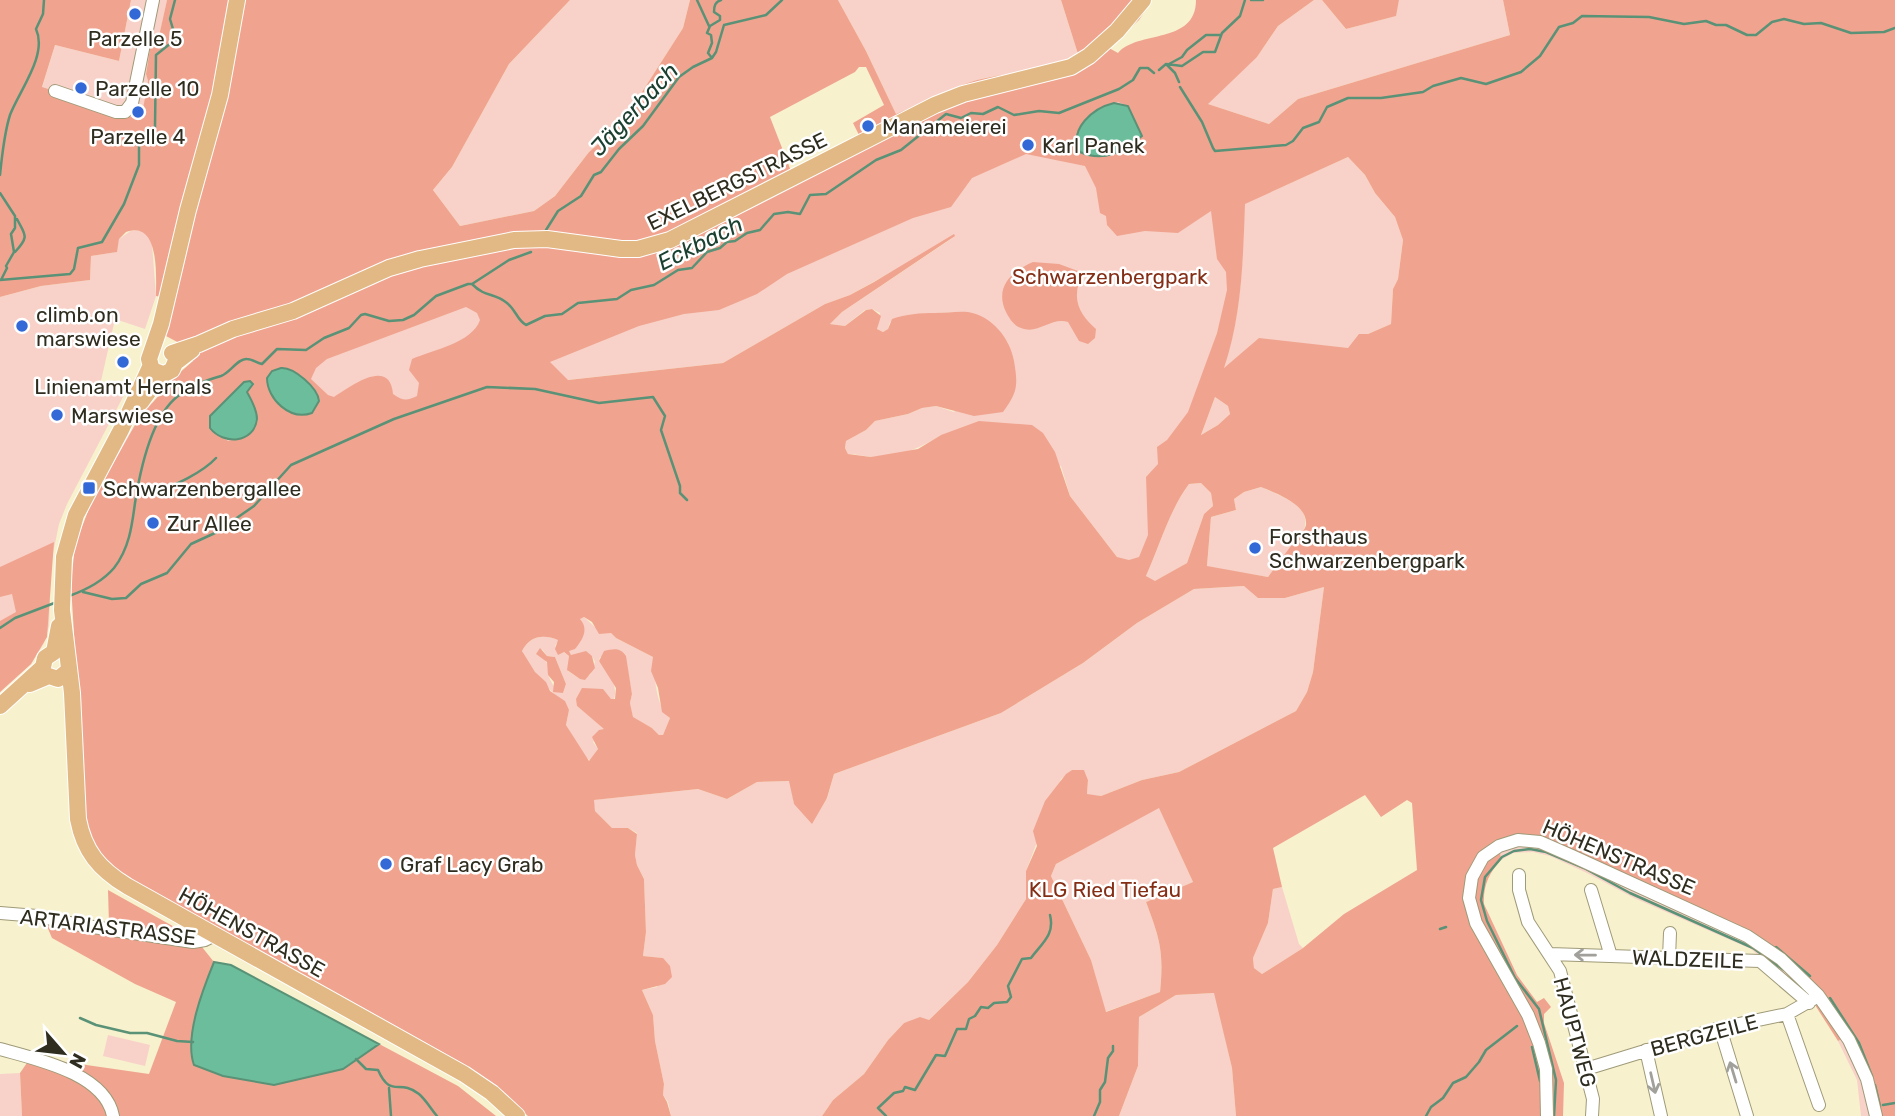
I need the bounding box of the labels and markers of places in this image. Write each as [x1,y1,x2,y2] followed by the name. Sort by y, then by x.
[127,6,143,22] marker: Parzelle 5
[88,26,182,51] place label: Parzelle 5
[95,76,200,101] place label: Parzelle 10
[73,80,89,96] marker: Parzelle 10
[130,104,146,120] marker: Parzelle 4
[882,114,1006,139] place label: Manameierei
[860,118,876,134] marker: Manameierei
[90,124,186,149] place label: Parzelle 4
[1042,133,1145,158] place label: Karl Panek
[1020,137,1036,153] marker: Karl Panek
[36,302,141,351] place label: climb.on marswiese
[14,318,30,334] marker: climb.on marswiese
[115,354,131,370] marker: Linienamt Hernals
[34,374,212,399] place label: Linienamt Hernals
[71,403,174,428] place label: Marswiese
[49,407,65,423] marker: Marswiese
[103,476,301,501] place label: Schwarzenbergallee
[81,480,97,496] marker: Schwarzenbergallee
[167,511,252,536] place label: Zur Allee
[145,515,161,531] marker: Zur Allee
[1269,524,1465,573] place label: Forsthaus Schwarzenbergpark
[1247,540,1263,556] marker: Forsthaus Schwarzenbergpark
[400,852,543,877] place label: Graf Lacy Grab
[378,856,394,872] marker: Graf Lacy Grab

